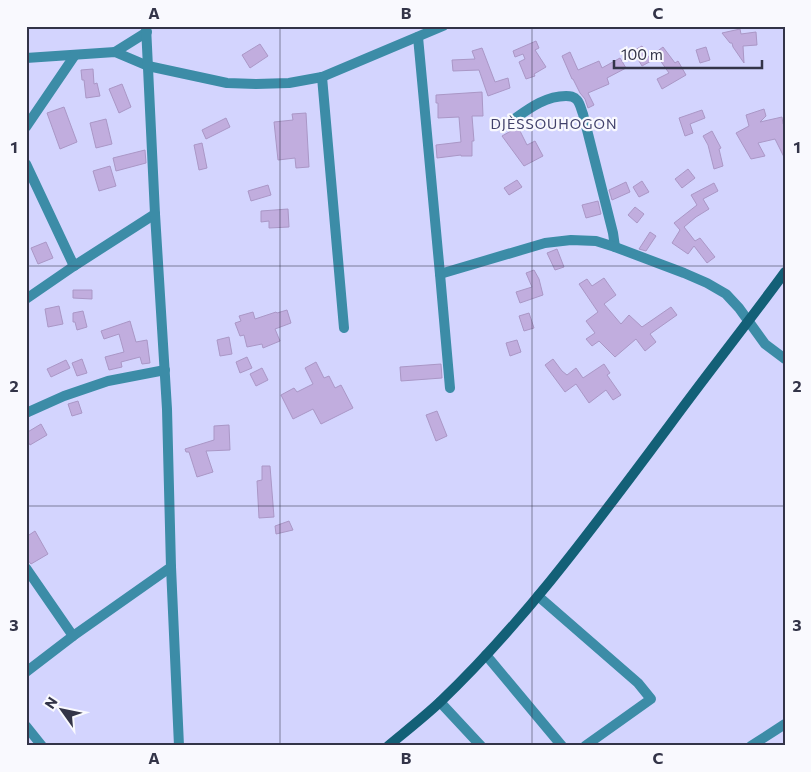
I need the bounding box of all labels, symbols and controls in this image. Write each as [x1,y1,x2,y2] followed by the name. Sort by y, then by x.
[148,3,160,22] text: A
[401,3,412,22] text: B
[653,3,664,22] text: C
[614,38,761,70] scale bar
[621,45,663,63] text: 100 m
[491,115,617,132] district label: DJÈSSOUHOGON
[10,137,18,156] text: 1
[793,137,801,156] text: 1
[9,376,19,395] text: 2
[792,376,802,395] text: 2
[9,615,19,634] text: 3
[792,615,802,634] text: 3
[38,684,88,734] north arrow
[41,694,61,712] text: N
[148,748,160,767] text: A
[401,748,412,767] text: B
[653,748,664,767] text: C

